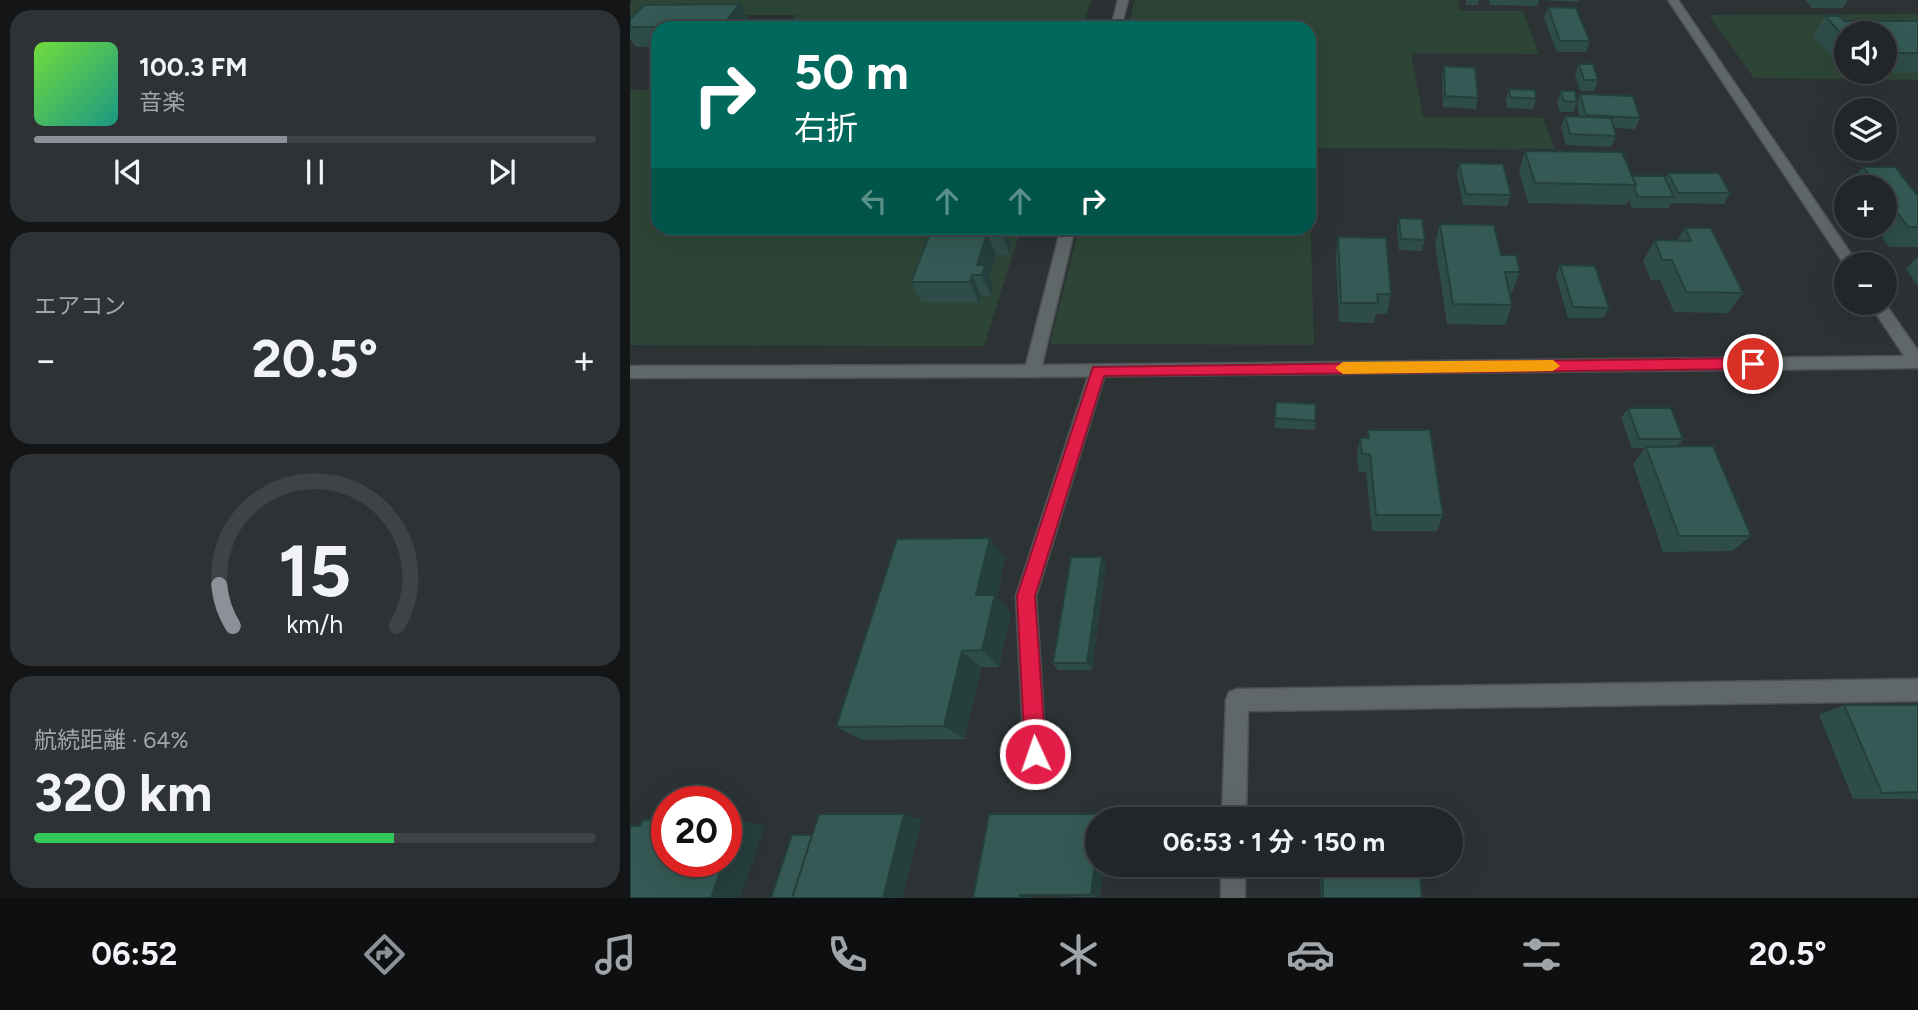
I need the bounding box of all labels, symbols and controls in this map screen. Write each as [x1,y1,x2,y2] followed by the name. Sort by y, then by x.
[1834,21,1897,315] map controls
[1834,21,1897,84] button: sound
[794,42,909,101] text: 50 m
[679,49,770,140] icon: right
[139,51,247,83] text: 100.3 FM
[139,88,185,116] text: 音楽
[1834,98,1897,161] button: layers
[794,109,858,147] text: 右折
[109,153,147,191] icon: previous
[296,153,334,191] icon: pause
[483,153,521,191] icon: next
[1834,175,1897,238] button: +
[855,182,893,220] icon: left
[928,182,966,220] icon: ahead
[1001,182,1039,220] icon: ahead
[1074,182,1112,220] icon: right
[1834,252,1897,315] button: −
[34,292,126,320] text: エアコン
[252,328,378,390] text: 20.5°
[1723,334,1783,394] pin
[34,337,58,383] text: −
[572,337,596,383] text: +
[1734,345,1772,383] icon: arrive
[278,527,352,614] text: 15
[286,609,344,639] text: km/h
[998,717,1072,791] position arrow
[34,726,189,754] text: 航続距離 · 64%
[34,762,212,824] text: 320 km
[651,786,742,877] speed limit sign: 20
[1163,826,1385,858] text: 06:53 · 1 分 · 150 m
[360,930,409,979] icon: directions
[591,930,640,979] icon: music
[823,930,872,979] icon: phone
[1054,930,1103,979] icon: climate
[1286,930,1335,979] icon: car
[1517,930,1566,979] icon: filters
[91,935,177,973] text: 06:52
[1749,935,1827,973] text: 20.5°

